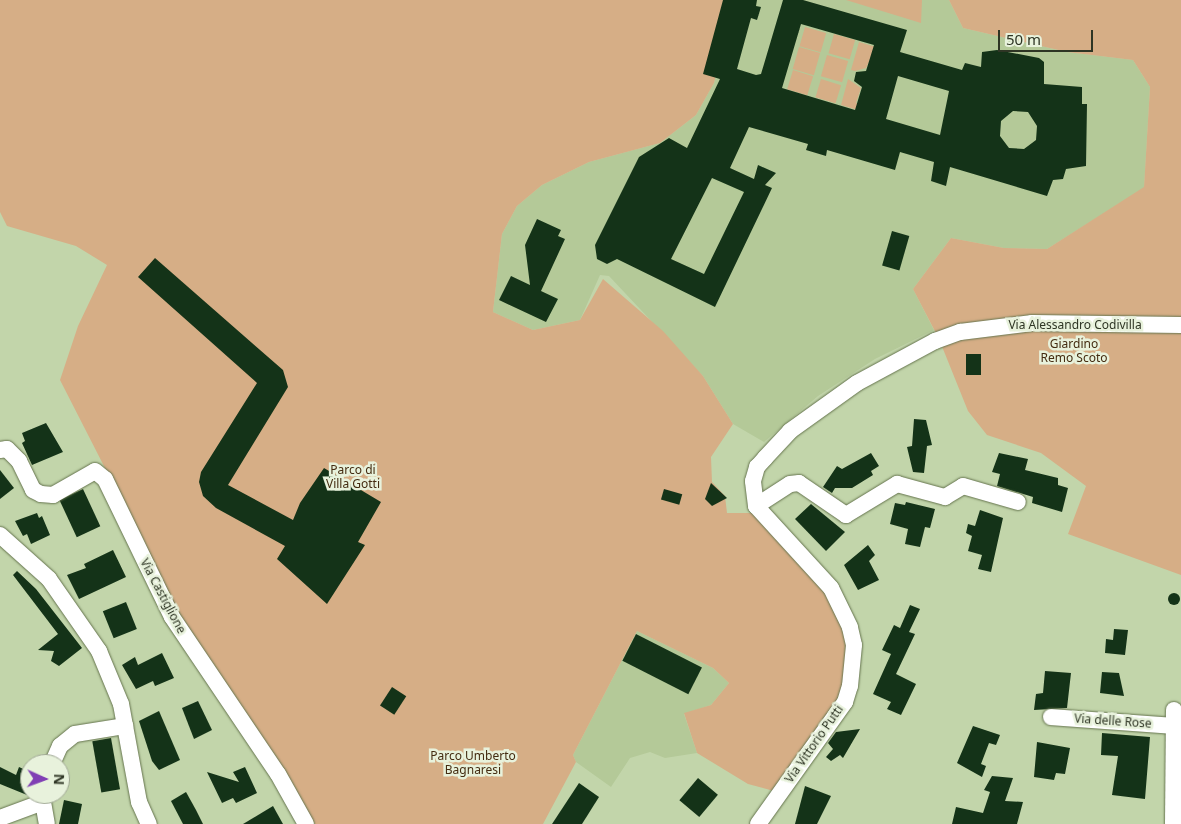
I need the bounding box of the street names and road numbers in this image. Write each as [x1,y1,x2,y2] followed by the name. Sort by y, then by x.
[1008,318,1142,332] street label: Via Alessandro Codivilla
[137,556,189,636] street label: Via Castiglione
[782,703,846,785] street label: Via Vittorio Putti
[1074,711,1152,731] street label: Via delle Rose

